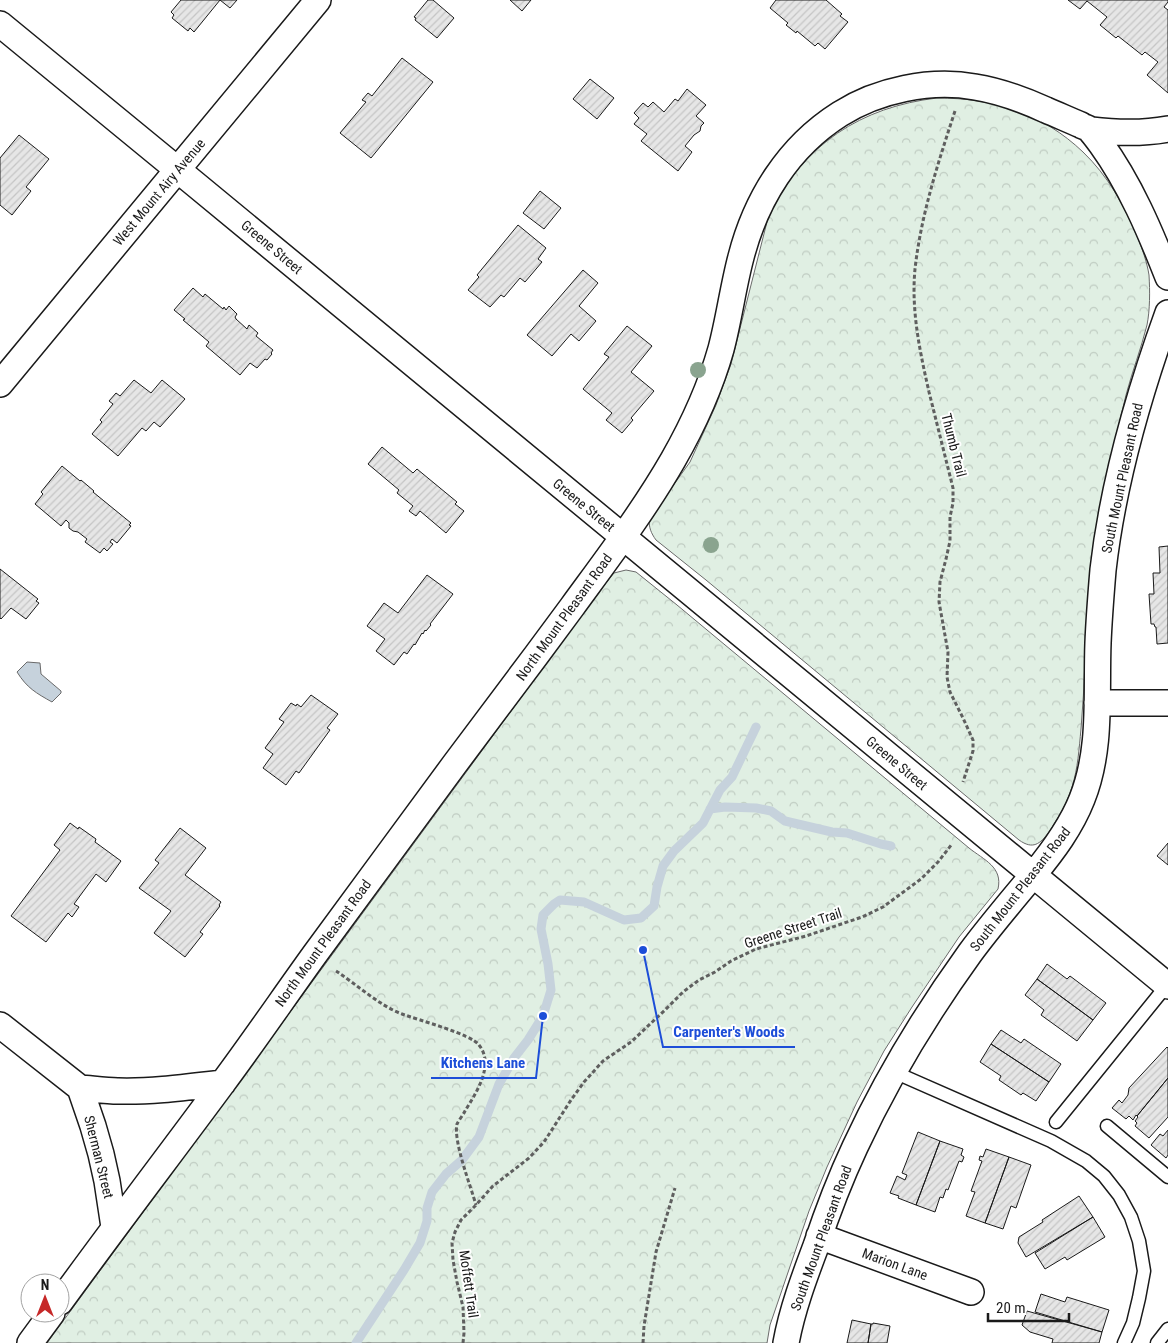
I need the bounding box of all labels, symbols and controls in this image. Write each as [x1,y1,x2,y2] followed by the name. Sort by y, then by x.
[110,135,209,249] street label: West Mount Airy Avenue
[238,217,306,277] street label: Greene Street
[1098,401,1146,555] street label: South Mount Pleasant Road
[938,411,970,479] street label: Thumb Trail
[550,475,618,535] street label: Greene Street
[513,551,615,683] street label: North Mount Pleasant Road
[863,733,931,793] street label: Greene Street
[967,824,1073,954] street label: South Mount Pleasant Road
[272,877,374,1009] street label: North Mount Pleasant Road
[742,905,844,951] street label: Greene Street Trail
[663,1017,795,1047] callout: Carpenter's Woods
[673,1023,785,1041] text: Carpenter's Woods
[431,1048,536,1078] callout: Kitchens Lane
[441,1054,525,1072] text: Kitchens Lane
[81,1114,117,1200] street label: Sherman Street
[787,1163,855,1313] street label: South Mount Pleasant Road
[860,1245,930,1283] street label: Marion Lane
[456,1249,482,1319] street label: Moffett Trail
[20,1273,70,1323] north arrow
[41,1277,49,1293] text: N
[988,1290,1069,1322] scale bar
[996,1299,1026,1317] text: 20 m

